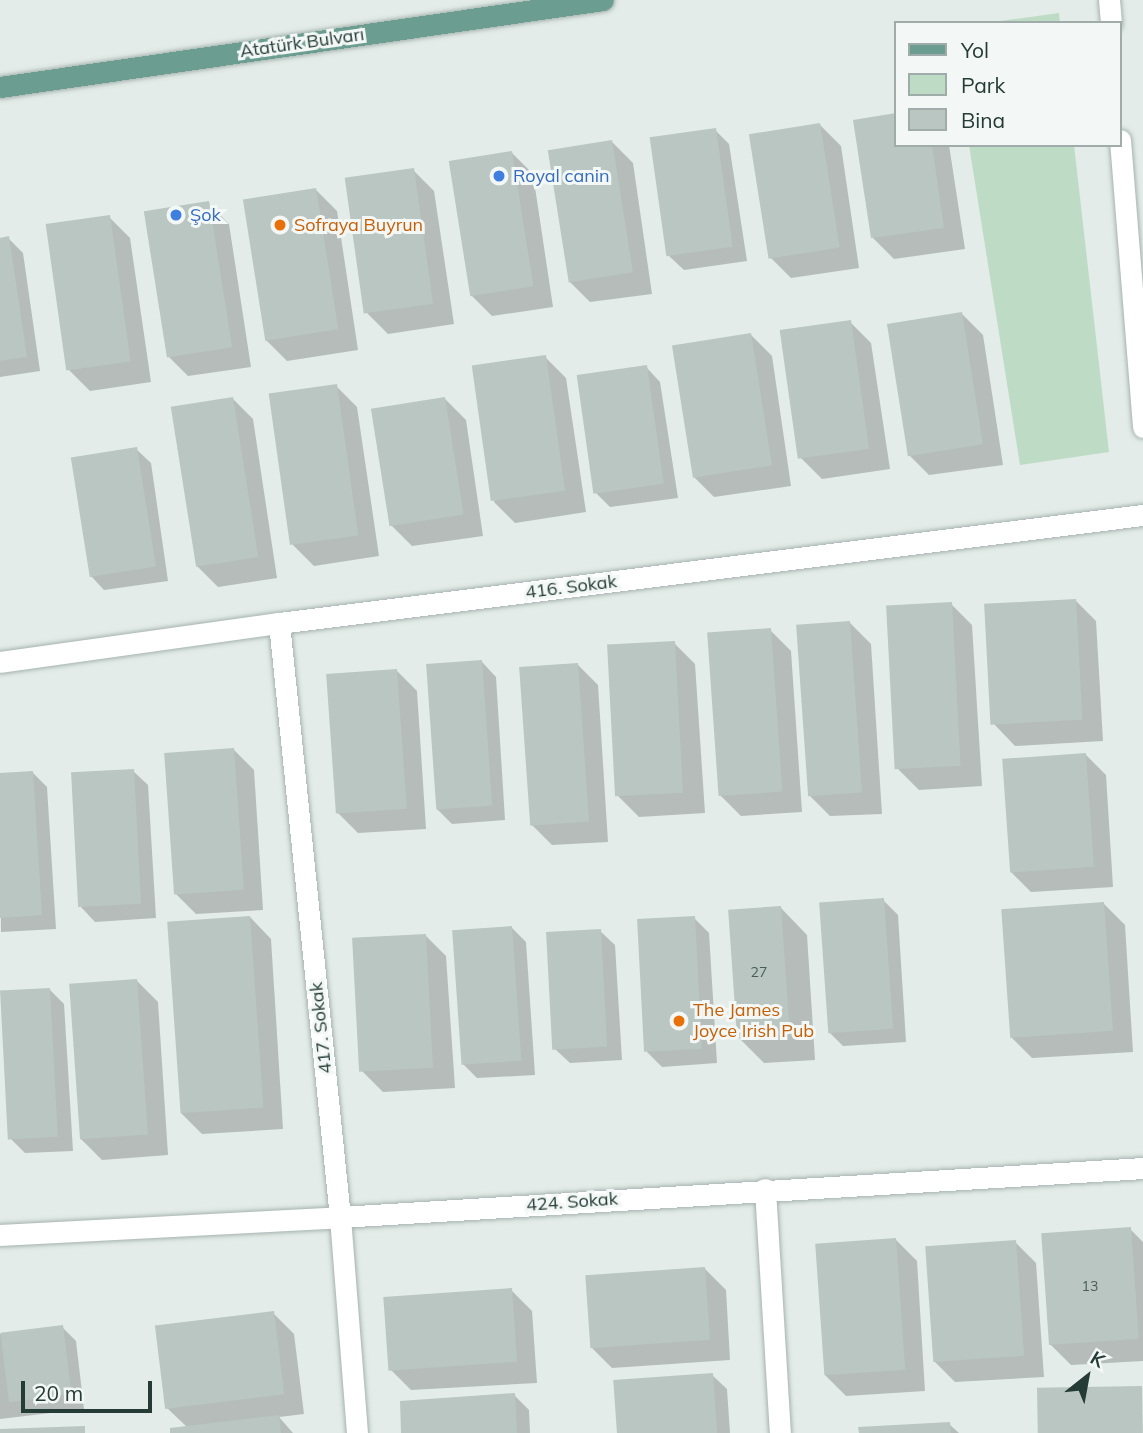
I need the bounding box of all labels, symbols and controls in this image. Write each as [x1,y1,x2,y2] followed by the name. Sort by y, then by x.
[894,21,1122,147] legend
[239,24,365,62] street label: Atatürk Bulvarı
[961,37,989,63] text: Yol
[961,72,1005,98] text: Park
[961,107,1005,133] text: Bina
[513,165,610,187] place label: Royal canin
[491,168,507,184] marker: Royal canin
[190,204,221,226] place label: Şok
[168,207,184,223] marker: Şok
[294,214,423,236] place label: Sofraya Buyrun
[272,217,288,233] marker: Sofraya Buyrun
[524,571,618,603] street label: 416. Sokak
[751,964,767,980] house number: 27
[305,981,337,1075] street label: 417. Sokak
[693,1000,814,1042] place label: The James Joyce Irish Pub
[671,1013,687,1029] marker: The James Joyce Irish Pub
[525,1188,619,1216] street label: 424. Sokak
[1082,1278,1098,1294] house number: 13
[1052,1342,1122,1412] north arrow
[1086,1345,1109,1373] text: K
[24,1366,156,1410] scale bar
[34,1380,83,1406] text: 20 m

